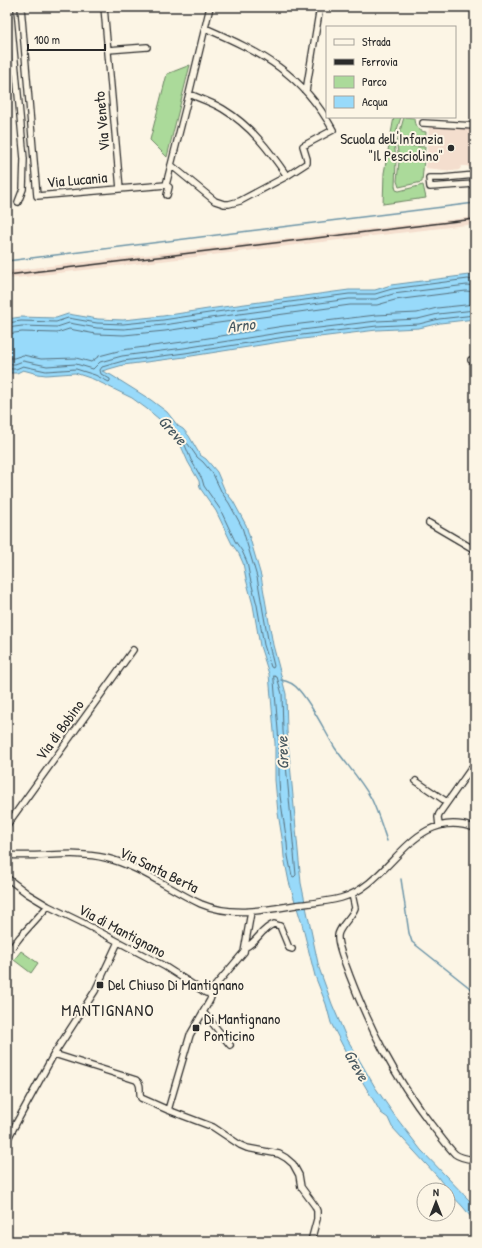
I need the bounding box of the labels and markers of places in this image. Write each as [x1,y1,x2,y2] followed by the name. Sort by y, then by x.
[340,128,443,166] place label: Scuola dell'Infanzia "Il Pesciolino"
[446,143,456,153] marker: Scuola dell'Infanzia "Il Pesciolino"
[108,974,244,995] place label: Del Chiuso Di Mantignano
[95,980,105,990] marker: Del Chiuso Di Mantignano
[204,1008,280,1046] place label: Di Mantignano Ponticino
[191,1023,201,1033] marker: Di Mantignano Ponticino

